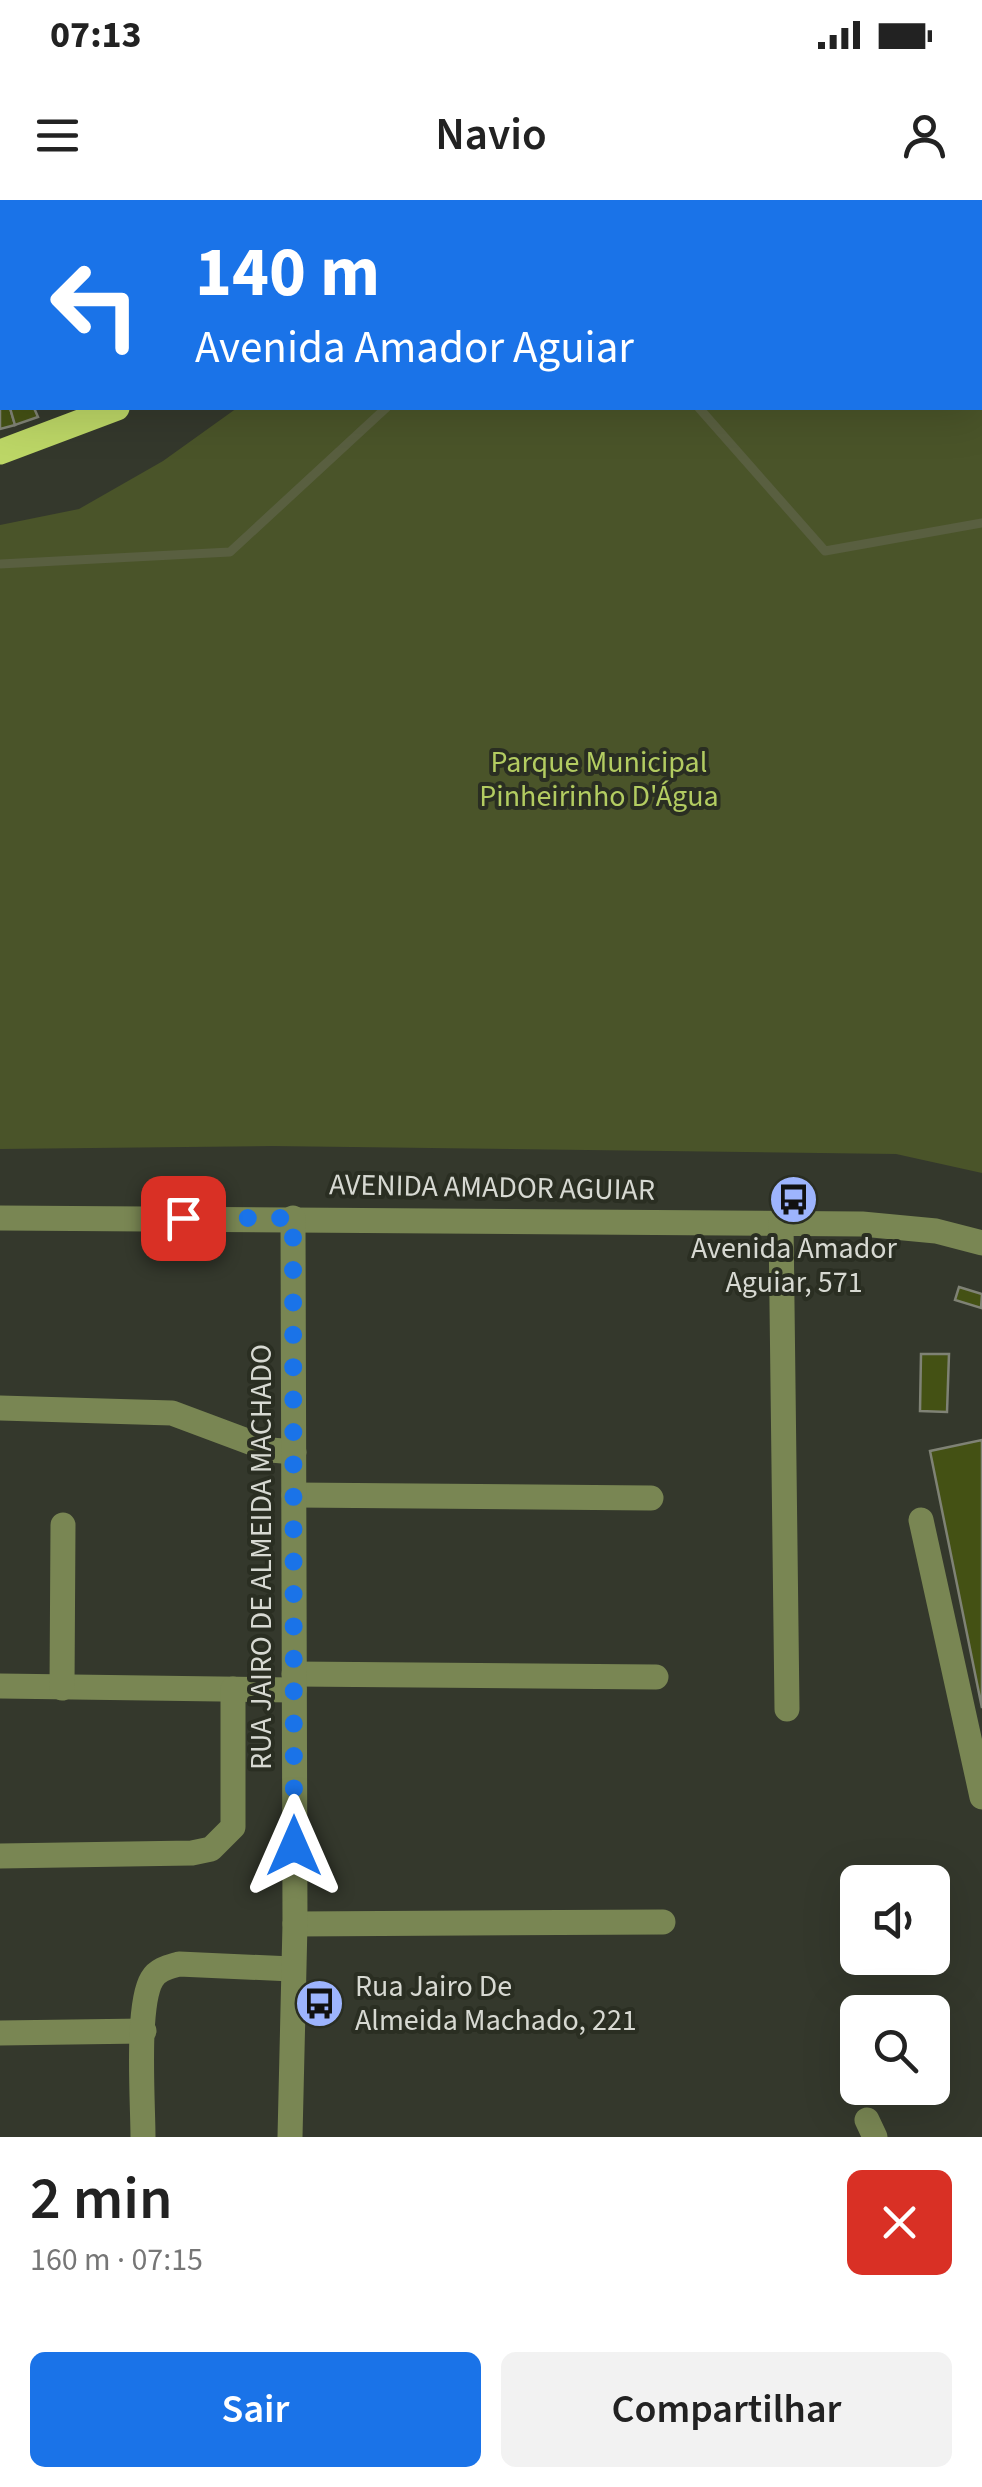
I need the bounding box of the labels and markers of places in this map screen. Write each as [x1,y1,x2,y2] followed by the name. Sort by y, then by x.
[768,1173,820,1225] bus stop icon: Avenida Amador Aguiar, 571
[141,1176,226,1261] pin
[691,1227,898,1304] place label: Avenida Amador Aguiar, 571
[355,1965,637,2042] place label: Rua Jairo De Almeida Machado, 221
[294,1977,346,2029] bus stop icon: Rua Jairo De Almeida Machado, 221

